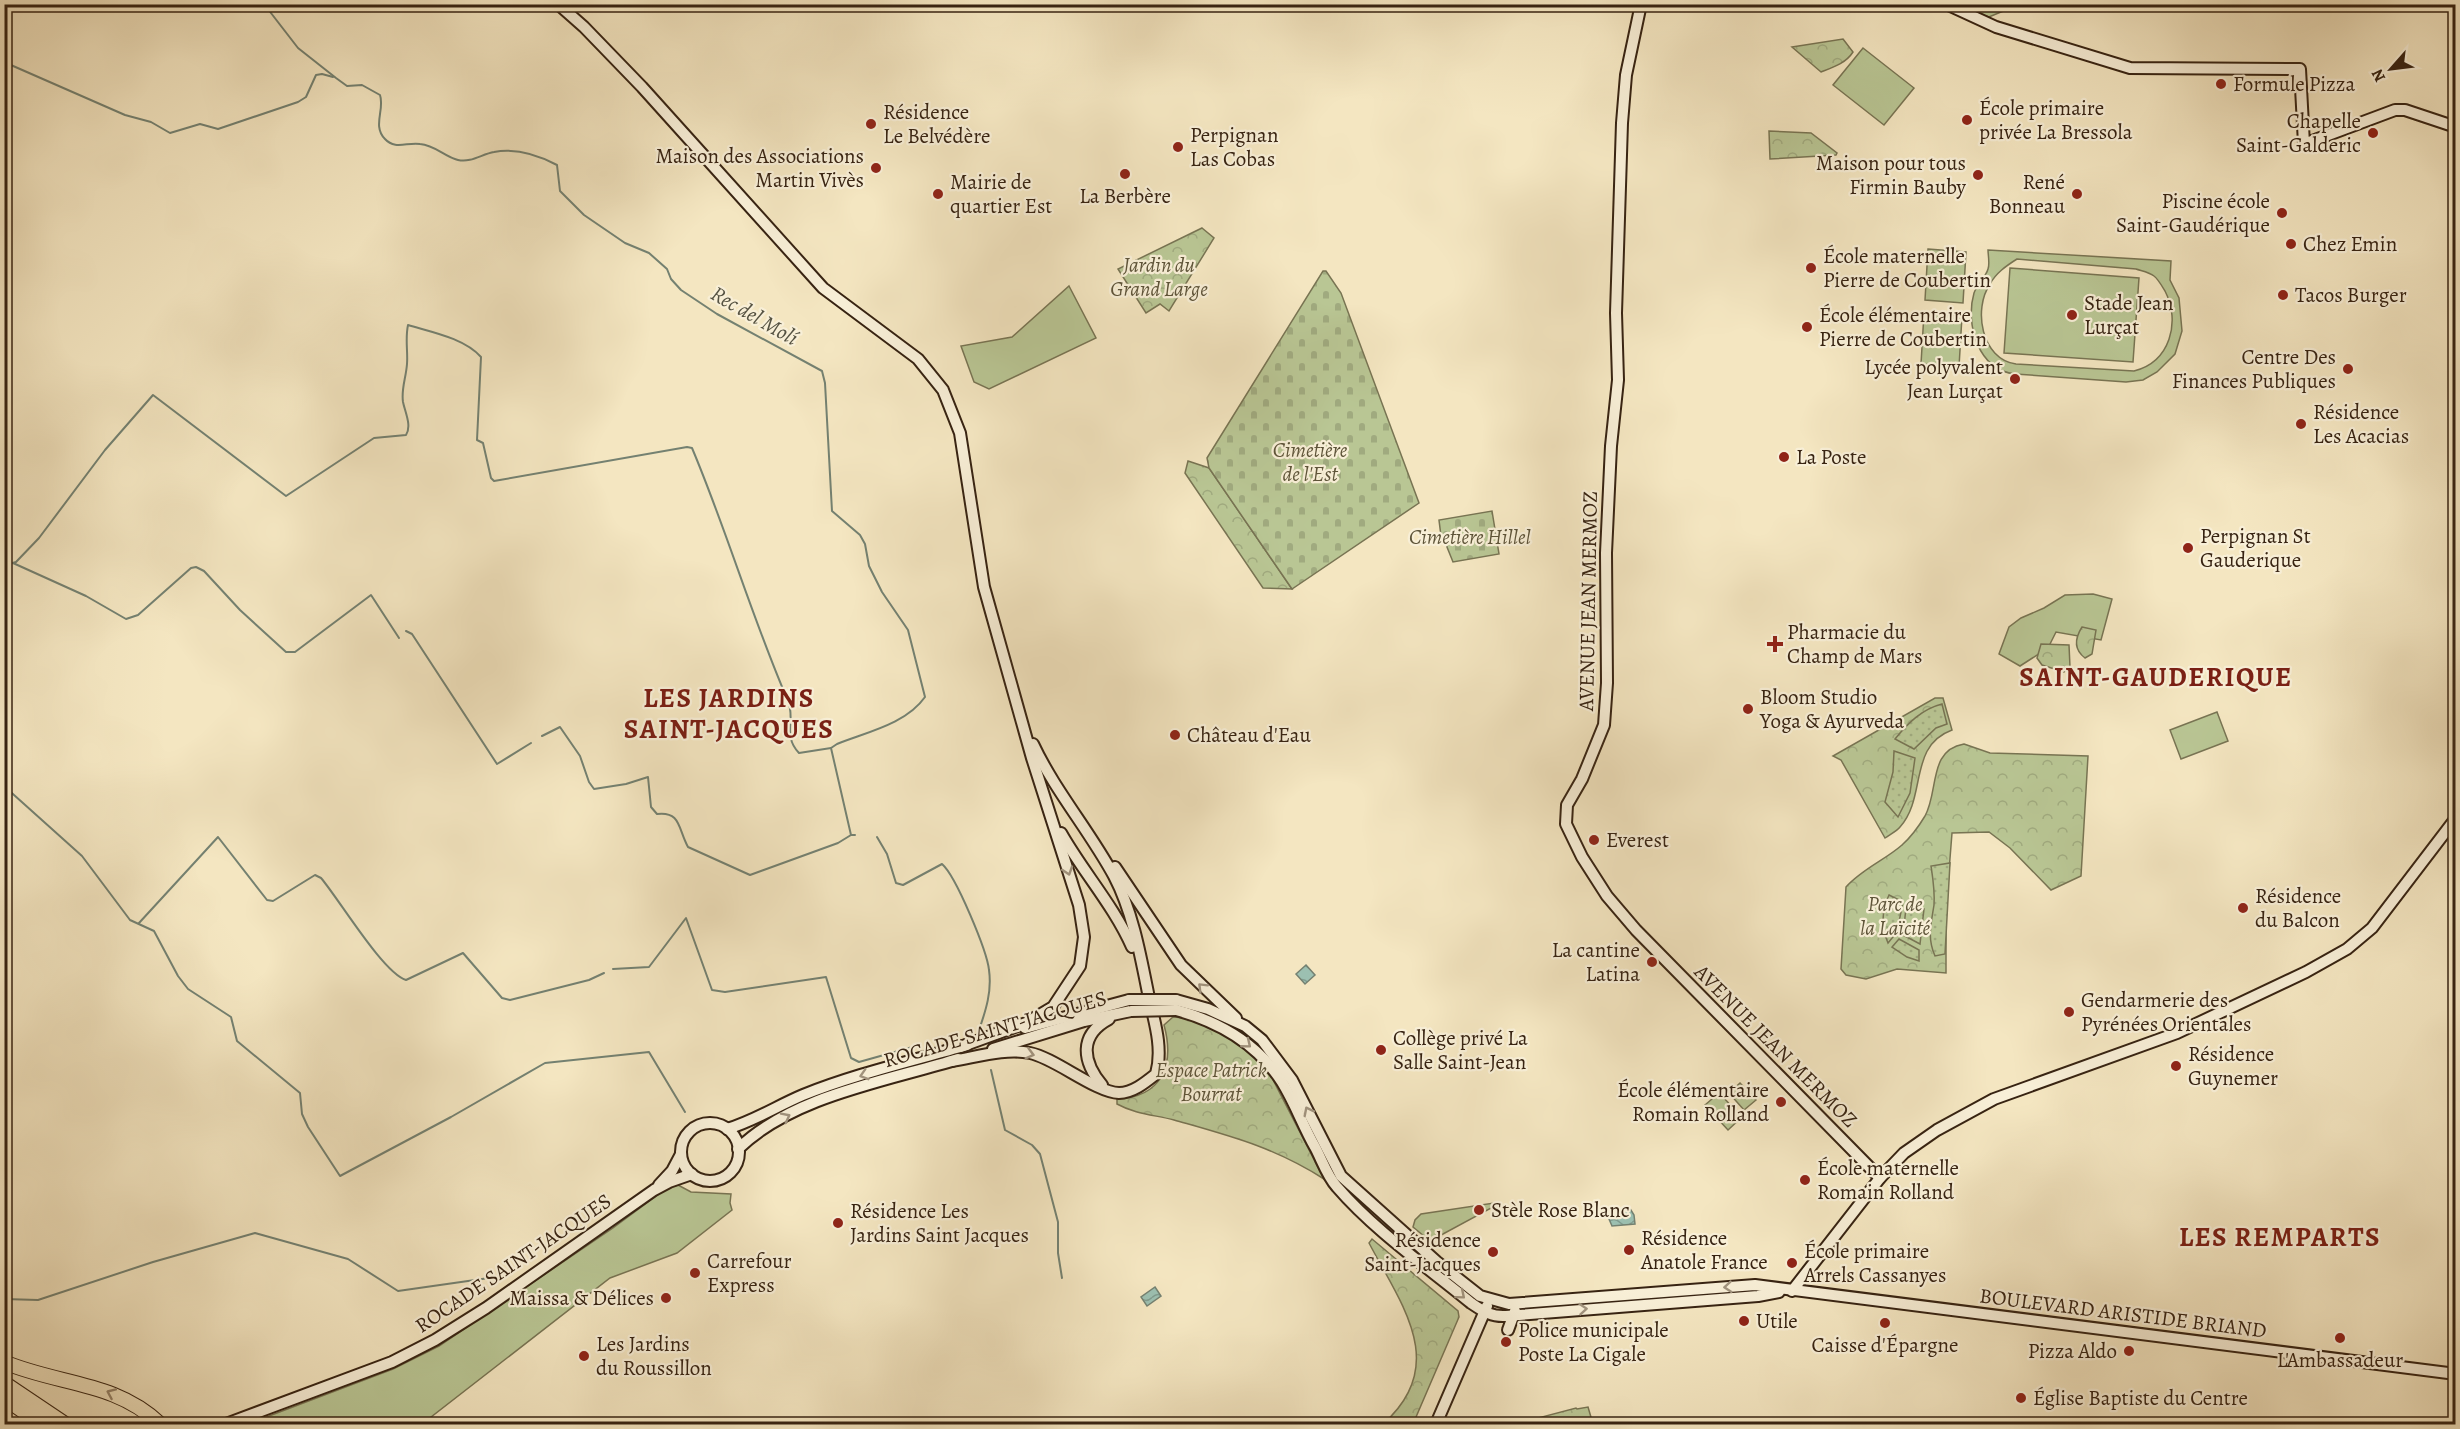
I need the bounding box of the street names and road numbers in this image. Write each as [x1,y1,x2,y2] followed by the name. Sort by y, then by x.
[1572,491,1604,712] street label: AVENUE JEAN MERMOZ
[1688,958,1864,1134] street label: AVENUE JEAN MERMOZ
[880,984,1110,1074] street label: ROCADE SAINT-JACQUES
[409,1187,617,1339] street label: ROCADE SAINT-JACQUES
[1978,1281,2268,1345] street label: BOULEVARD ARISTIDE BRIAND

